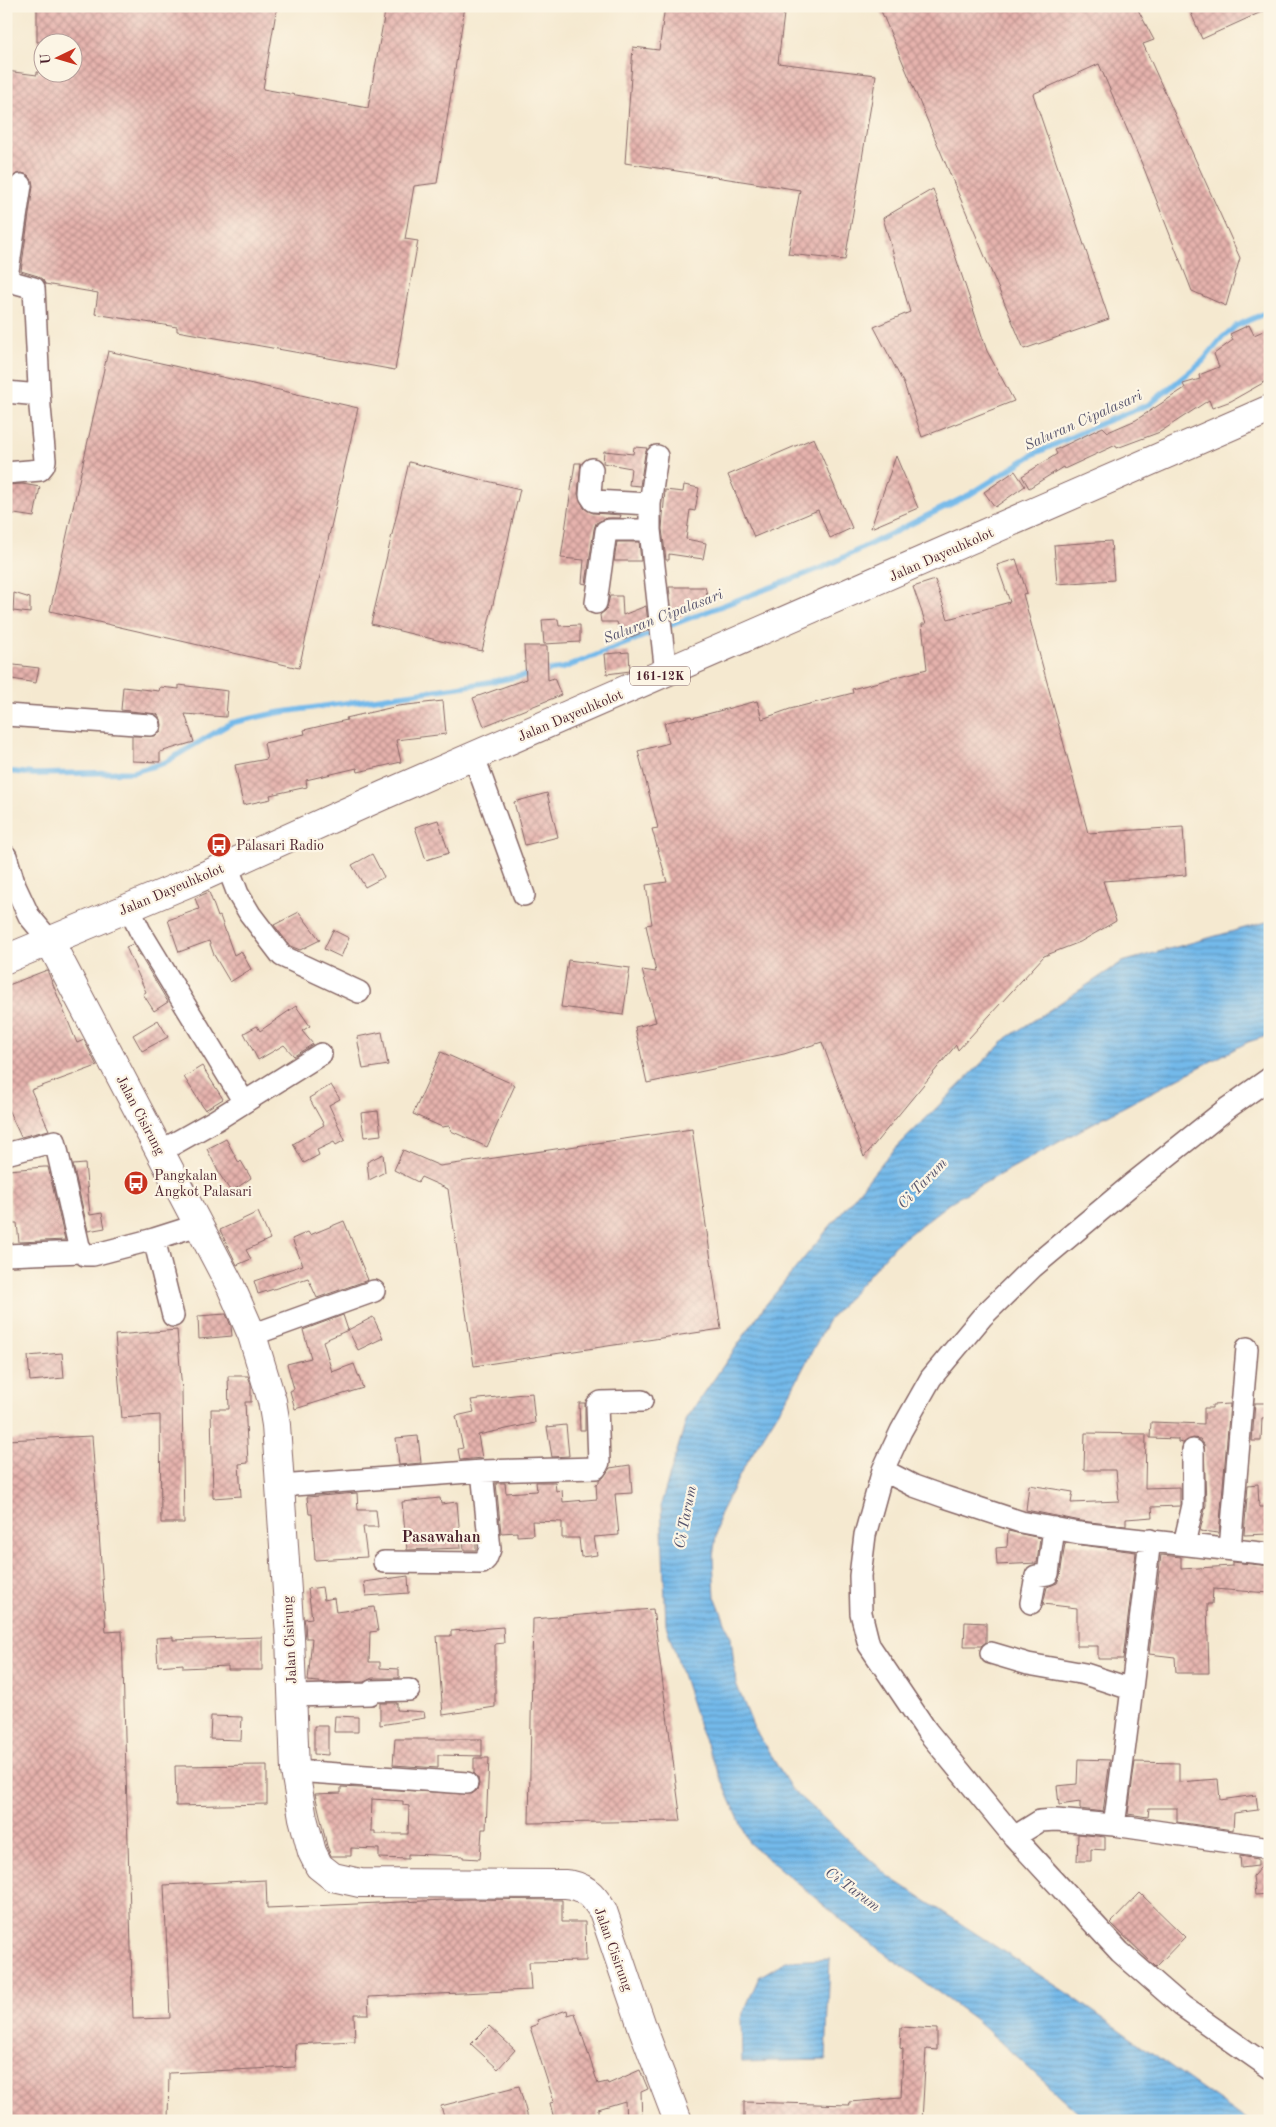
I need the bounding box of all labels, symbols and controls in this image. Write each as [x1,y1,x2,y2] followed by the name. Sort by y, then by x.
[32,32,82,82] north arrow
[39,53,54,65] text: U
[1023,389,1145,454] water label: Saluran Cipalasari
[887,526,996,584] street label: Jalan Dayeuhkolot
[602,588,725,647] water label: Saluran Cipalasari
[630,666,690,686] road number: 161-12K
[516,687,625,744] street label: Jalan Dayeuhkolot
[206,832,232,858] bus stop icon: Palasari Radio
[236,839,324,853] place label: Palasari Radio
[117,861,226,918] street label: Jalan Dayeuhkolot
[113,1073,167,1158] street label: Jalan Cisirung
[896,1156,951,1212] water label: Ci Tarum
[154,1169,252,1199] place label: Pangkalan Angkot Palasari
[123,1170,149,1196] bus stop icon: Pangkalan Angkot Palasari
[673,1485,700,1550] water label: Ci Tarum
[401,1530,481,1546] district label: Pasawahan
[281,1595,299,1684] street label: Jalan Cisirung
[822,1865,882,1915] water label: Ci Tarum
[591,1906,635,1993] street label: Jalan Cisirung

